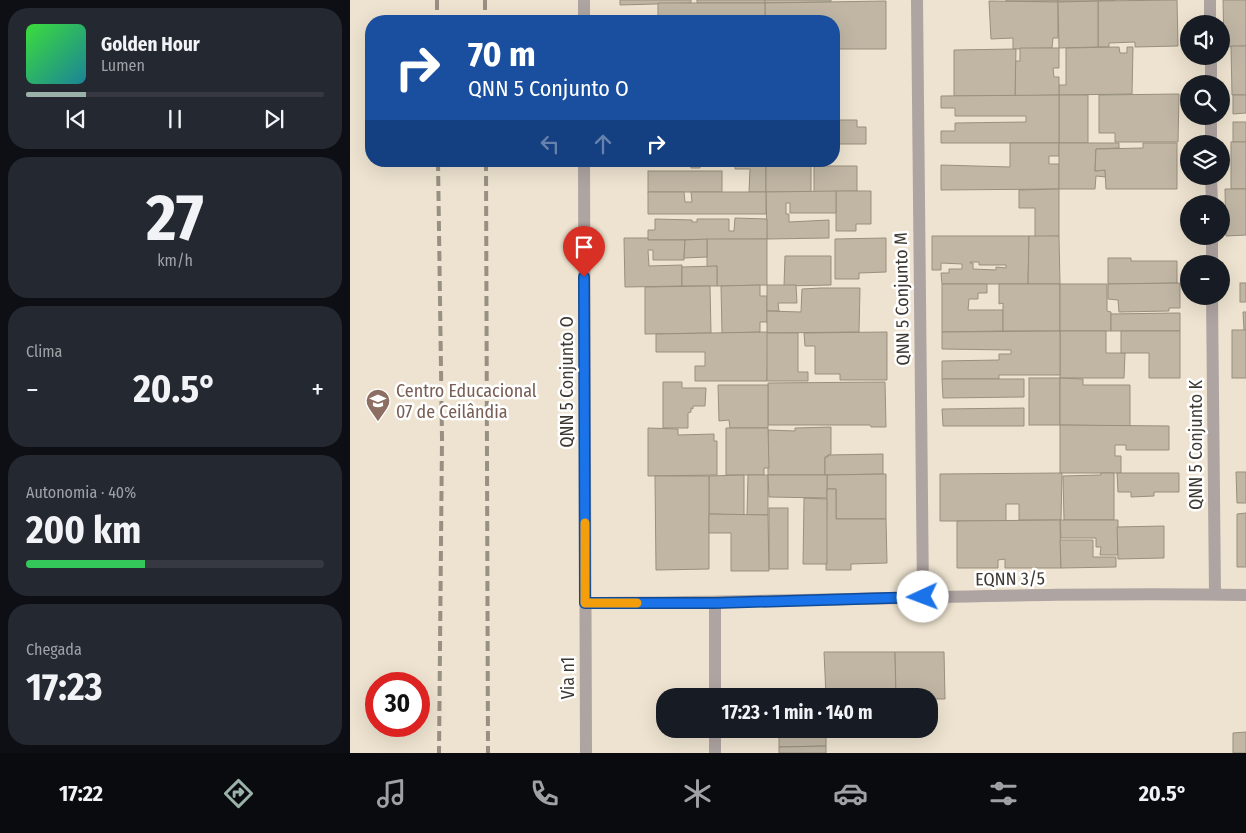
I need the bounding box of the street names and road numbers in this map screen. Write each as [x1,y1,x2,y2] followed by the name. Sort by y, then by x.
[890,232,914,366] street label: QNN 5 Conjunto M
[556,316,578,448] street label: QNN 5 Conjunto O
[1185,380,1207,510] street label: QNN 5 Conjunto K
[975,567,1045,591] street label: EQNN 3/5
[557,657,579,699] street label: Via n1

